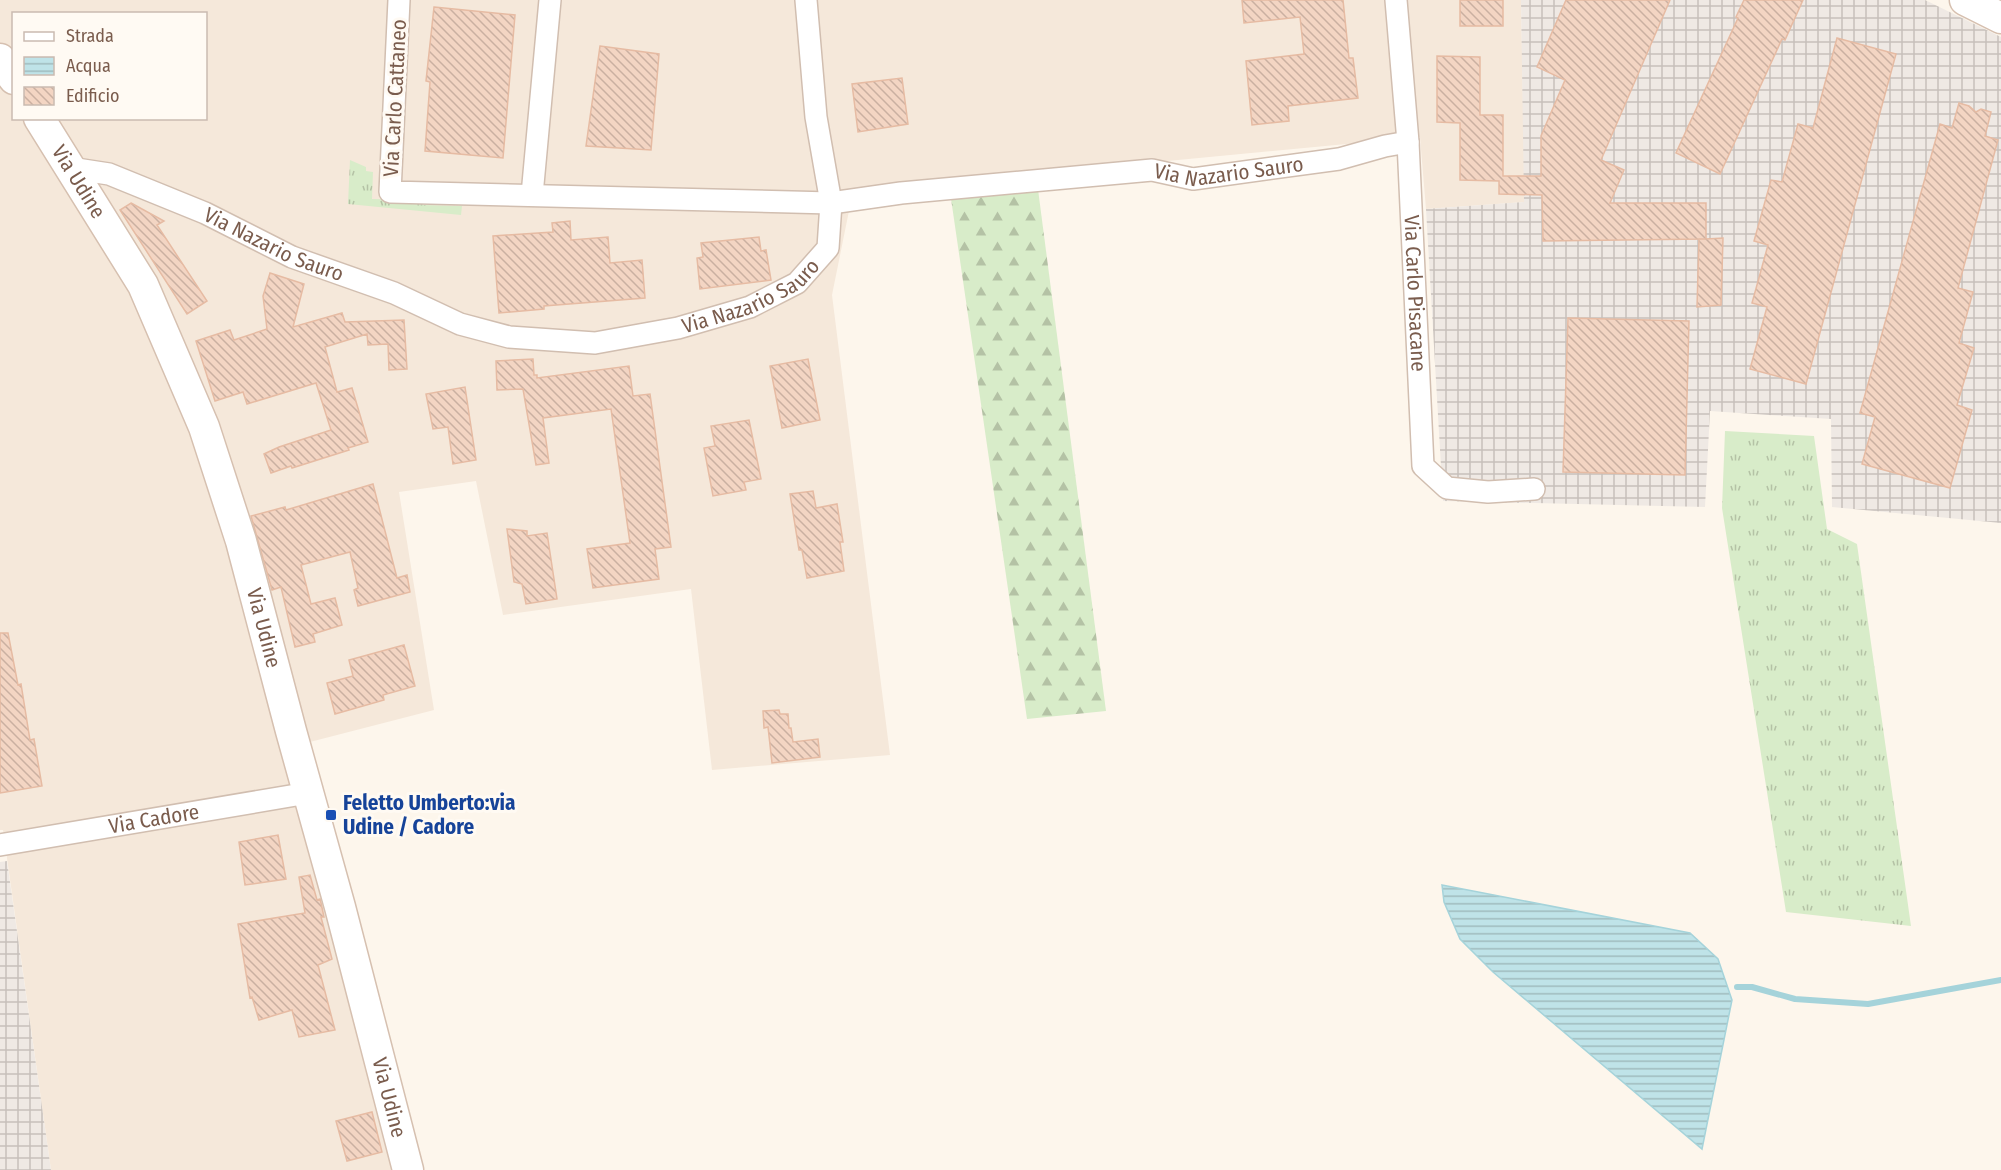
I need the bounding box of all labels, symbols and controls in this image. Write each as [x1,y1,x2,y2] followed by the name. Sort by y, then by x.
[12,12,207,120] legend
[378,19,412,177] street label: Via Carlo Cattaneo
[66,25,114,47] text: Strada
[66,55,111,77] text: Acqua
[66,85,119,107] text: Edificio
[46,140,111,223] street label: Via Udine
[1152,151,1305,193] street label: Via Nazario Sauro
[200,202,347,287] street label: Via Nazario Sauro
[1398,214,1432,372] street label: Via Carlo Pisacane
[679,254,825,339] street label: Via Nazario Sauro
[241,585,287,671] street label: Via Udine
[343,790,515,840] place label: Feletto Umberto:via Udine / Cadore
[107,799,201,839] street label: Via Cadore
[324,808,338,822] marker: Feletto Umberto:via Udine / Cadore
[366,1055,412,1140] street label: Via Udine

